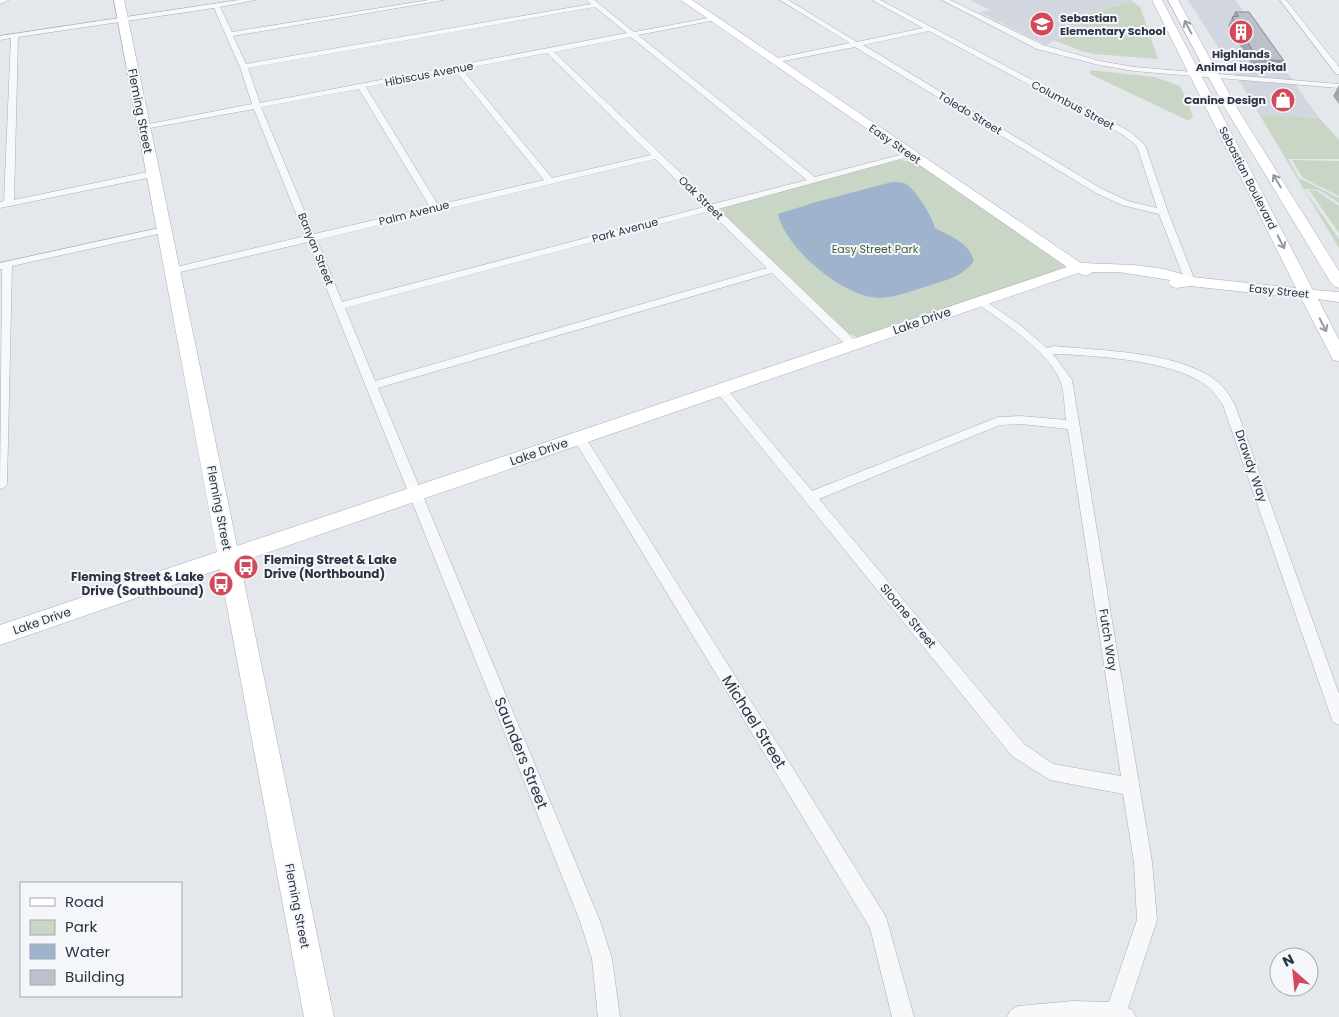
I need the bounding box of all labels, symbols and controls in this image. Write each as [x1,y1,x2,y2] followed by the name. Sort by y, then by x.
[1060,10,1166,39] place label: Sebastian Elementary School
[1029,11,1055,37] school or university icon: Sebastian Elementary School
[1228,19,1254,45] building icon: Highlands Animal Hospital
[1182,20,1192,35] one-way arrow
[1196,46,1286,75] place label: Highlands Animal Hospital
[383,58,475,90] street label: Hibiscus Avenue
[124,67,157,155] street label: Fleming Street
[1029,76,1117,134] street label: Columbus Street
[1270,87,1296,113] shop icon: Canine Design
[935,88,1005,138] street label: Toledo Street
[1184,92,1266,108] place label: Canine Design
[866,120,924,168] street label: Easy Street
[1215,124,1281,232] street label: Sebastian Boulevard
[675,172,727,224] street label: Oak Street
[1272,175,1282,189] one-way arrow
[377,196,451,229] street label: Palm Avenue
[294,210,338,288] street label: Banyan Street
[590,213,660,247] street label: Park Avenue
[1277,234,1286,249] one-way arrow
[832,241,919,257] park label: Easy Street Park
[1248,280,1310,302] street label: Easy Street
[891,303,953,338] street label: Lake Drive
[1319,317,1328,332] one-way arrow
[1231,427,1272,505] street label: Drawdy Way
[508,434,570,469] street label: Lake Drive
[203,464,236,552] street label: Fleming Street
[264,551,398,582] place label: Fleming Street & Lake Drive (Northbound)
[233,554,259,580] bus stop icon: Fleming Street & Lake Drive (Northbound)
[71,568,205,599] place label: Fleming Street & Lake Drive (Southbound)
[208,571,234,597] bus stop icon: Fleming Street & Lake Drive (Southbound)
[876,580,940,651] street label: Sloane Street
[11,603,73,638] street label: Lake Drive
[1095,608,1122,673] street label: Futch Way
[717,671,792,772] street label: Michael Street
[489,694,553,812] street label: Saunders Street
[281,862,314,950] street label: Fleming Street
[20,882,182,997] legend
[65,891,104,912] text: Road
[65,916,97,937] text: Park
[65,941,111,962] text: Water
[1269,947,1319,997] north arrow
[1279,949,1297,972] text: N
[65,966,125,987] text: Building

